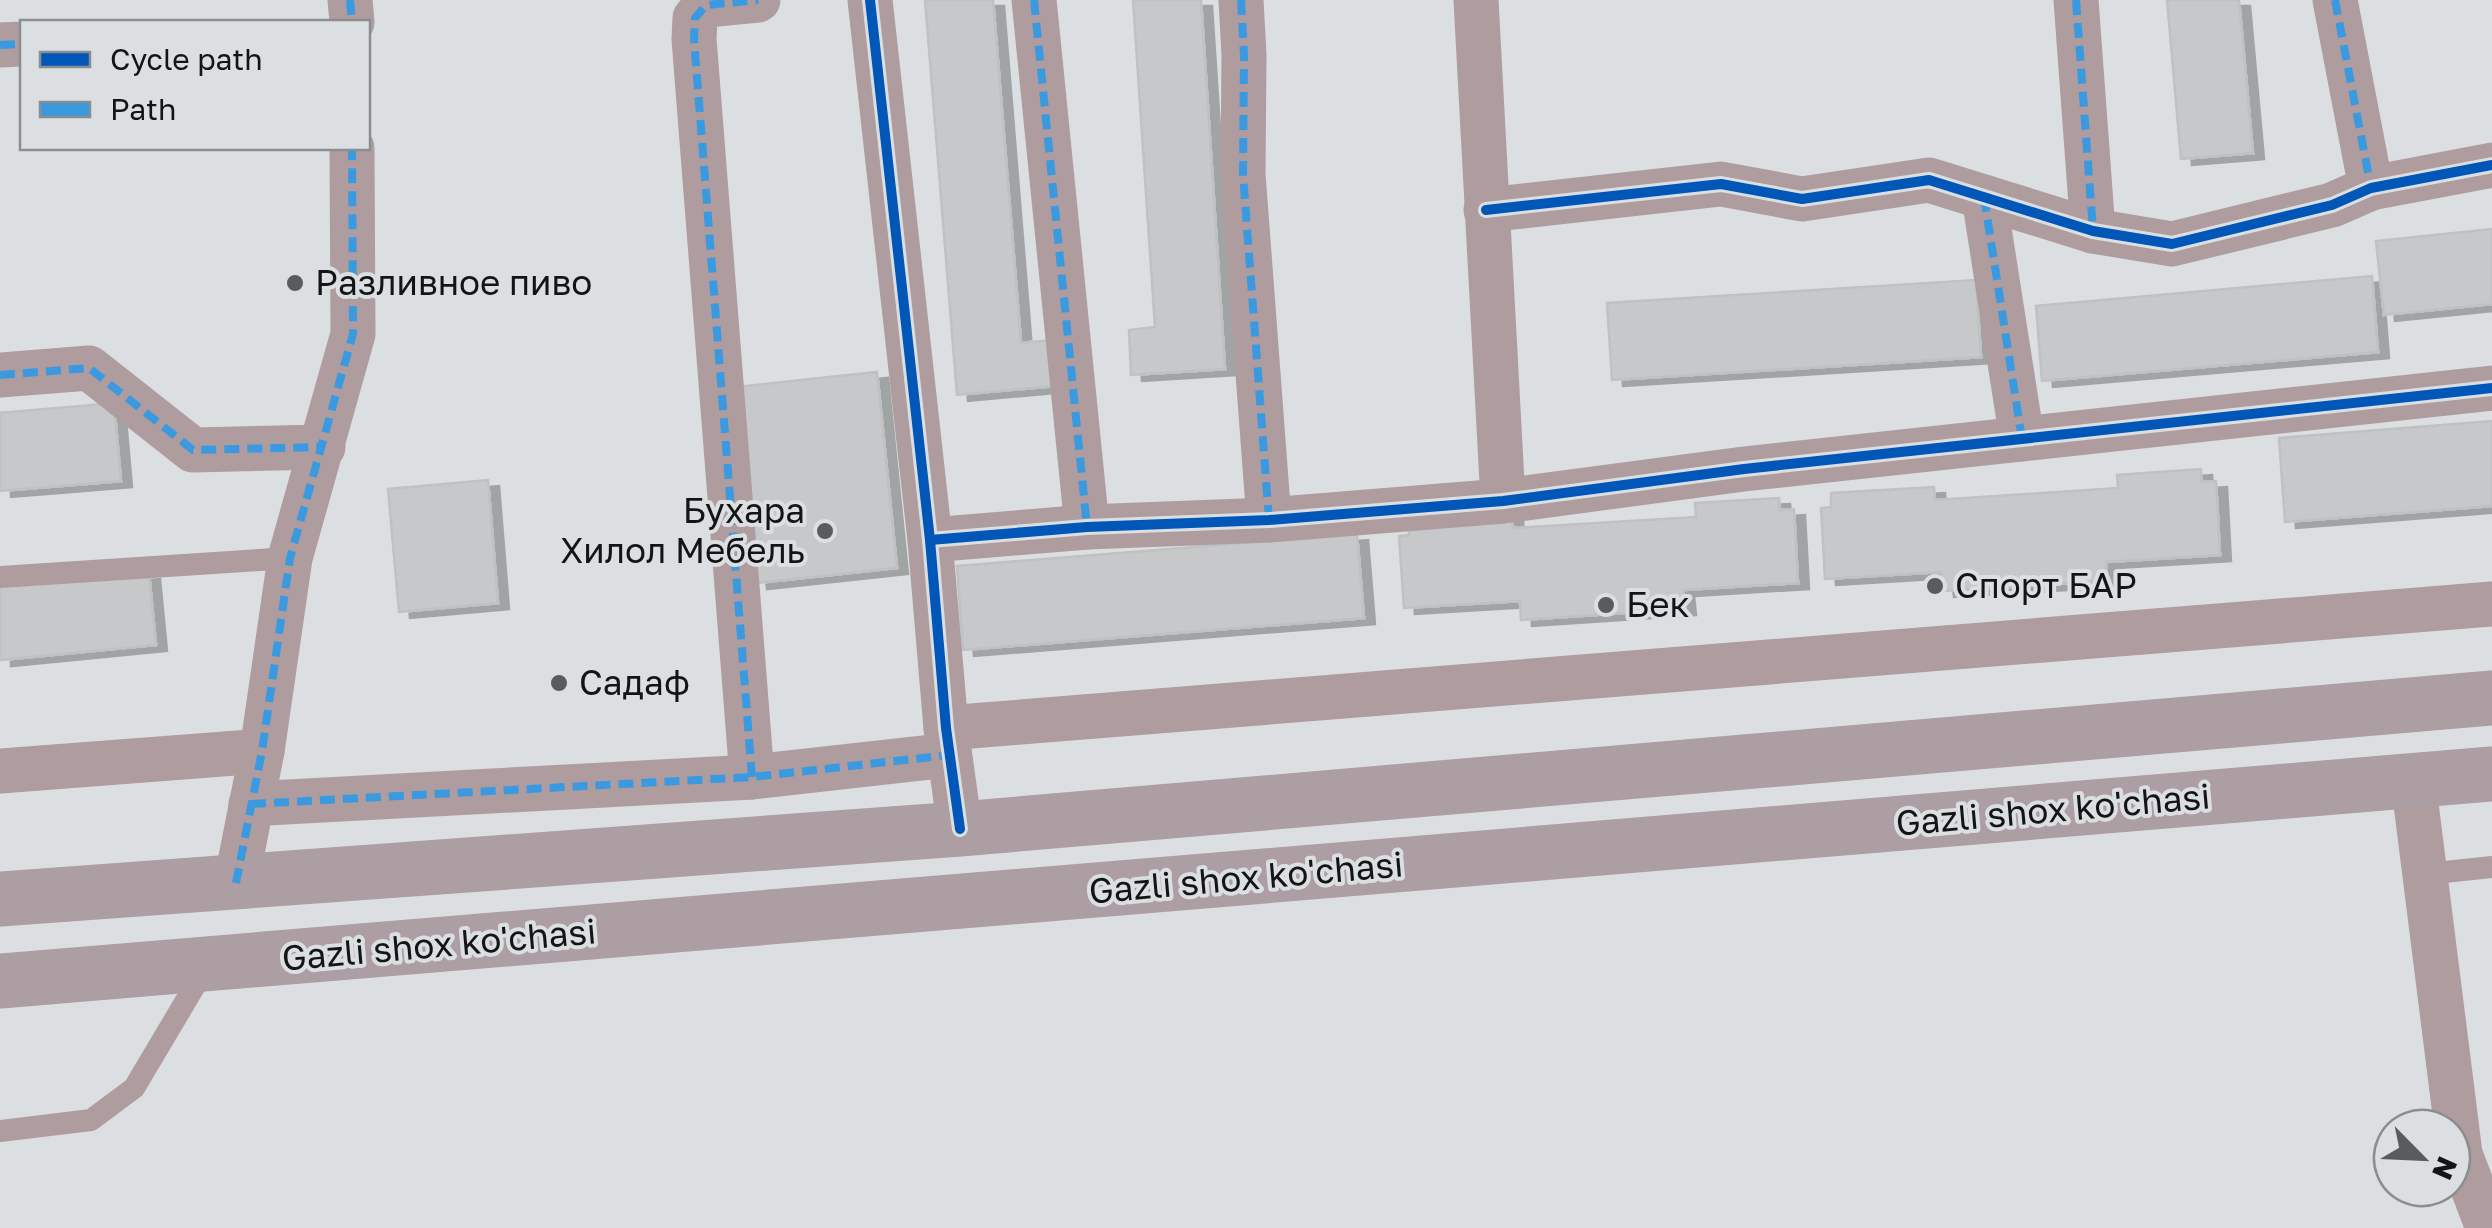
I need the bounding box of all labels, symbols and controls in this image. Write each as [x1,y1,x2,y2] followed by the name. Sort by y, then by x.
[20,20,370,150] legend
[110,41,263,77] text: Cycle path
[110,91,176,127] text: Path
[315,261,592,303] place label: Разливное пиво
[284,272,306,294] marker: Разливное пиво
[560,489,805,571] place label: Бухара Хилол Мебель
[814,520,836,542] marker: Бухара Хилол Мебель
[1955,564,2137,606] place label: Спорт БАР
[1924,575,1946,597] marker: Спорт БАР
[1626,583,1690,625] place label: Бек
[1595,594,1617,616] marker: Бек
[579,661,690,703] place label: Садаф
[548,672,570,694] marker: Садаф
[1894,774,2212,844] street label: Gazli shox ko'chasi
[1087,842,1405,912] street label: Gazli shox ko'chasi
[280,909,598,979] street label: Gazli shox ko'chasi
[2372,1108,2472,1208] north arrow
[2426,1152,2465,1185] text: N

